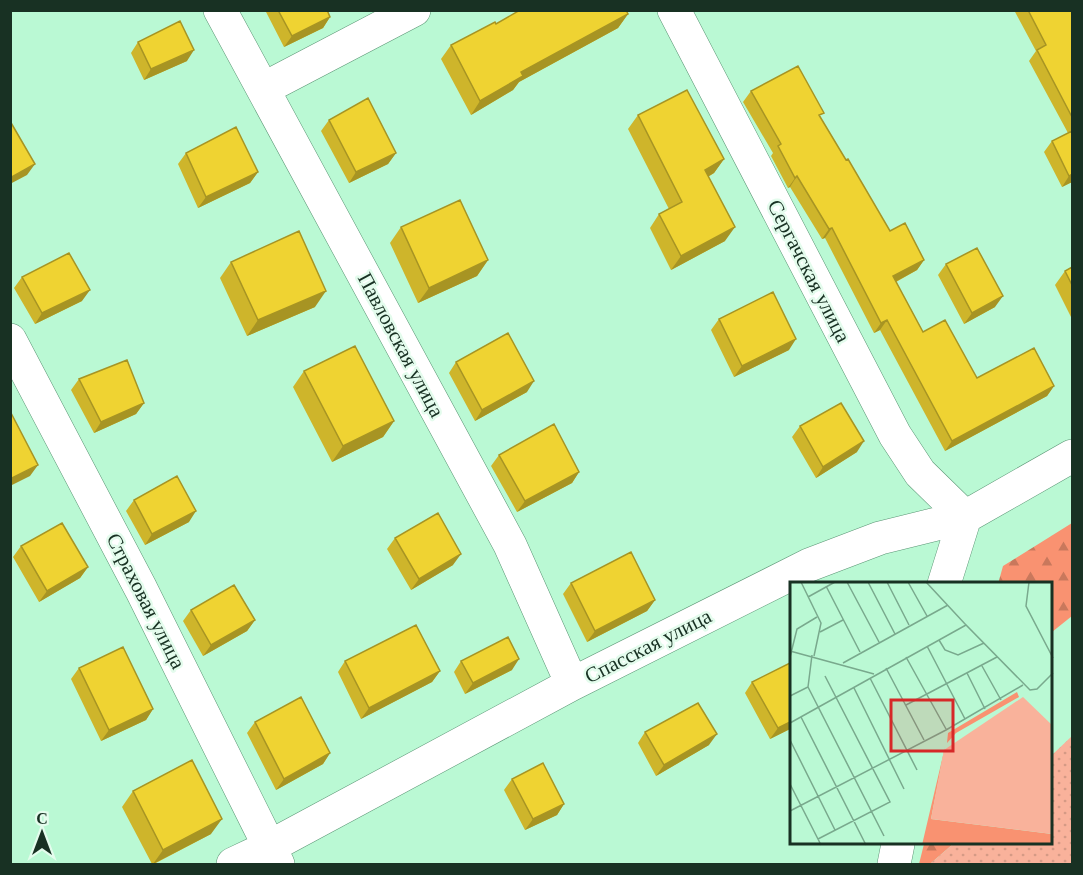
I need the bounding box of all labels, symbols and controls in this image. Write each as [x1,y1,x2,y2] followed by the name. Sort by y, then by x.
[763,196,856,347] street label: Сергачская улица
[353,269,450,422] street label: Павловская улица
[102,529,191,673] street label: Страховая улица
[790,582,1053,845] inset map
[581,603,716,688] street label: Спасская улица
[12,803,72,863] north arrow
[36,810,48,827] text: С

